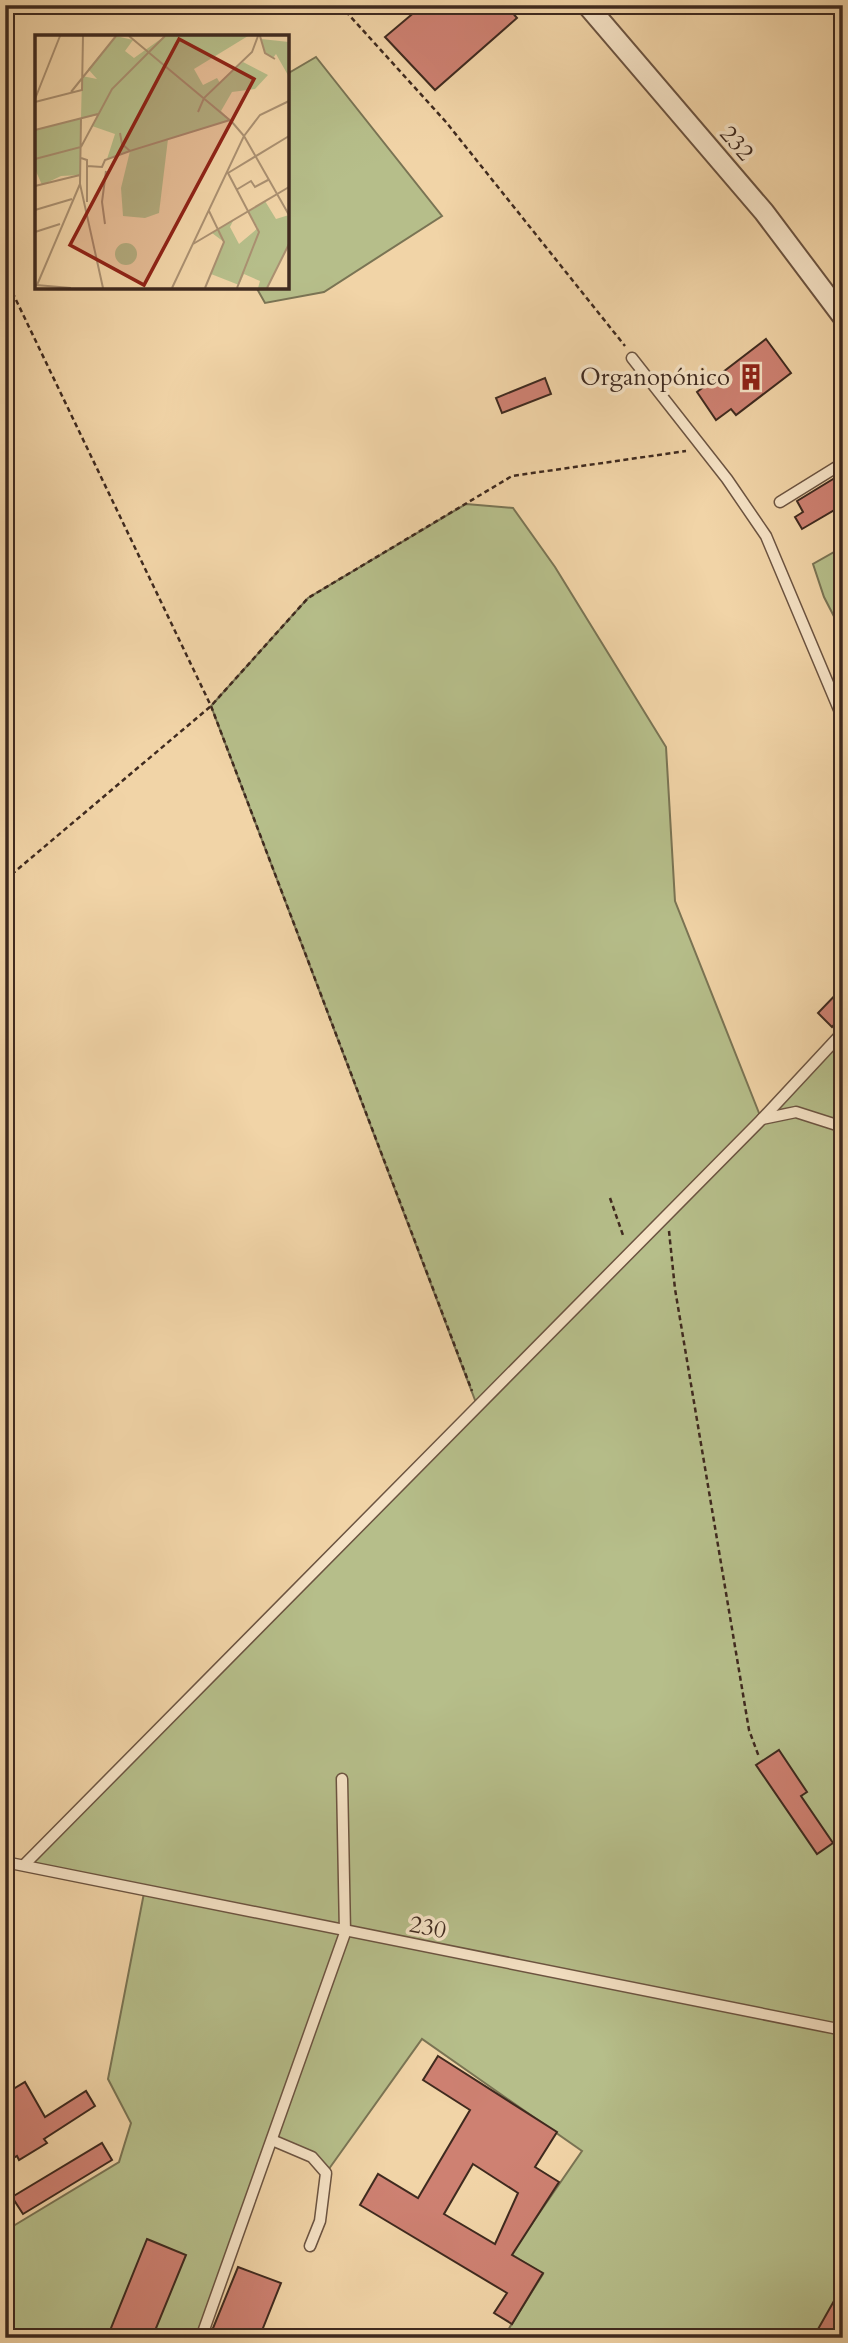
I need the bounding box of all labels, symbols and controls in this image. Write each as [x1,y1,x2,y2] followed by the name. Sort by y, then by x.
[35,35,289,289] inset map
[712,119,761,168] street label: 232
[580,361,730,394] place label: Organopónico
[736,362,766,392] building icon: Organopónico
[407,1908,449,1947] street label: 230

